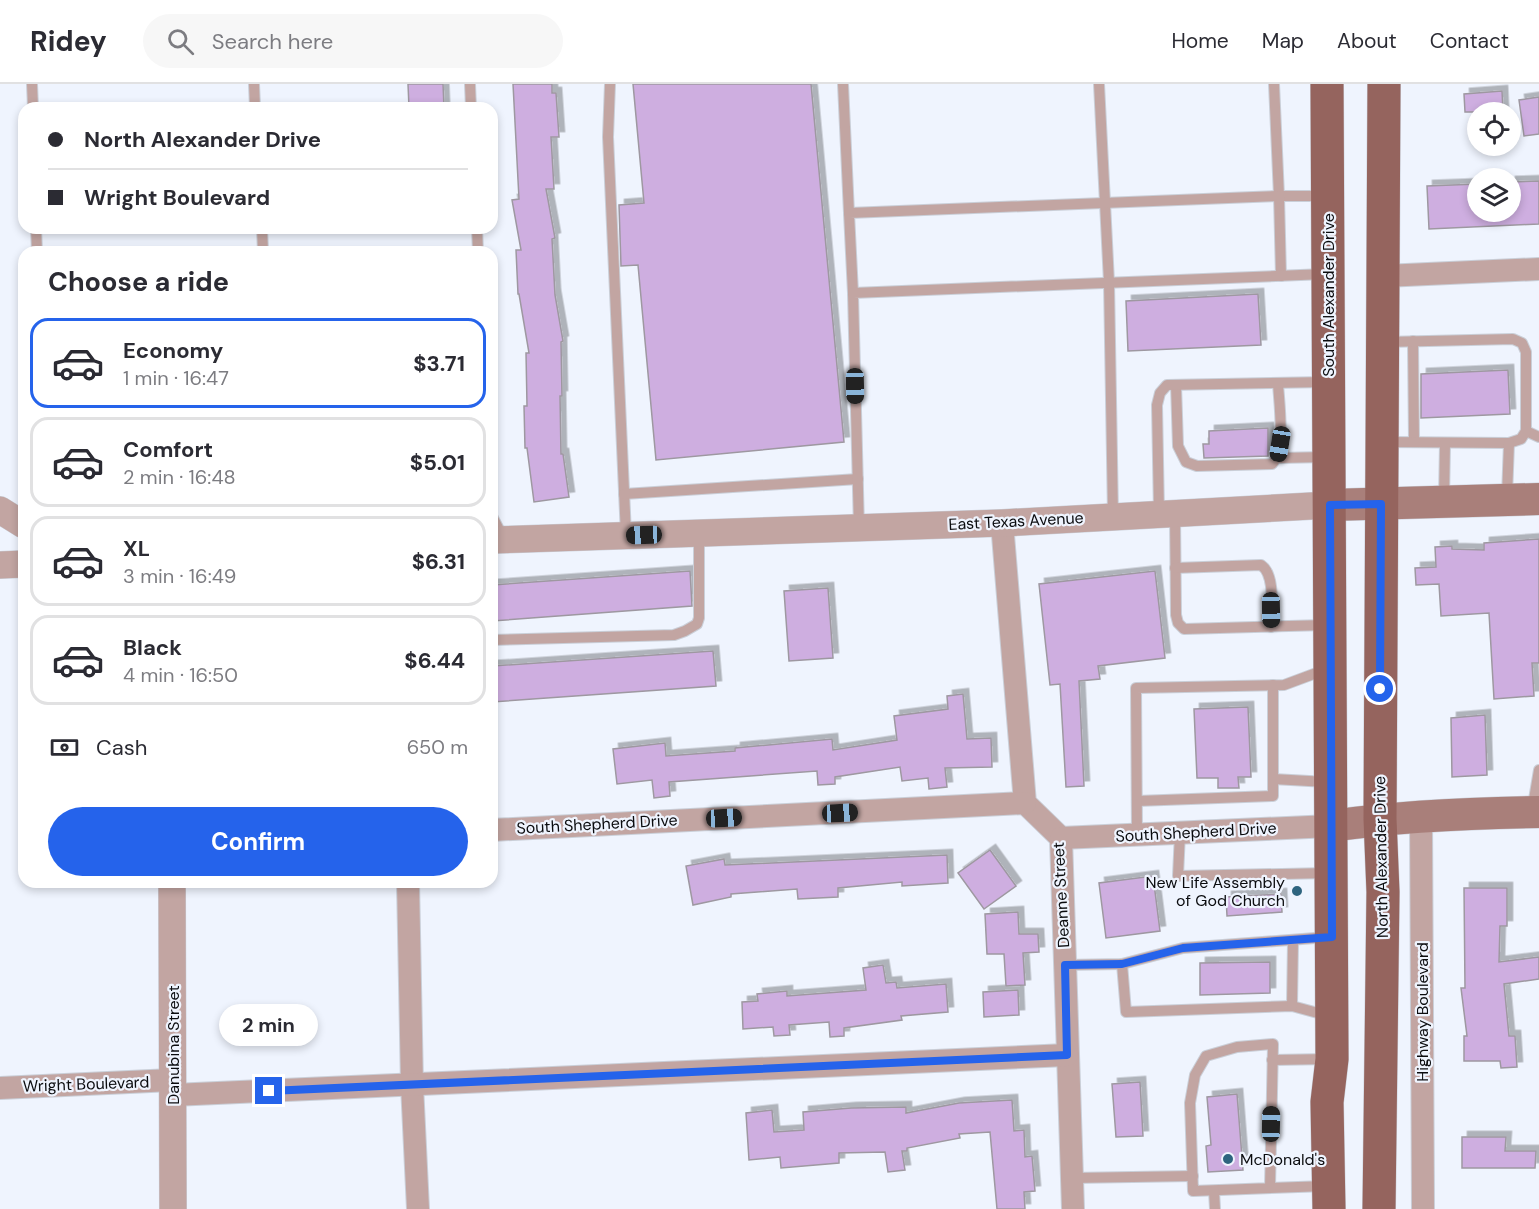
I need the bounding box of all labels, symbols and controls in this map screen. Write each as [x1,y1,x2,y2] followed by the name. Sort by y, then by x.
[143,14,563,68] search box
[30,23,107,60] text: Ridey
[164,25,197,58] icon: search
[212,27,333,56] text: Search here
[1171,27,1229,55] text: Home
[1262,27,1304,55] text: Map
[1337,27,1397,55] text: About
[1430,27,1509,55] text: Contact
[1467,102,1521,222] map controls
[1467,102,1521,156] button: locate
[84,125,321,154] text: North Alexander Drive
[1467,168,1521,222] button: layers
[84,183,270,212] text: Wright Boulevard
[1318,213,1339,377] street label: South Alexander Drive
[48,264,229,299] text: Choose a ride
[51,336,105,390] icon: car
[123,336,223,365] text: Economy
[413,349,465,378] text: $3.71
[123,365,229,391] text: 1 min · 16:47
[846,368,864,404] car
[1268,425,1292,463] car
[51,435,105,489] icon: car
[123,435,213,464] text: Comfort
[410,448,465,477] text: $5.01
[123,464,236,490] text: 2 min · 16:48
[948,507,1084,535] street label: East Texas Avenue
[626,525,662,545] car
[51,534,105,588] icon: car
[123,534,150,563] text: XL
[412,547,465,576] text: $6.31
[123,563,236,589] text: 3 min · 16:49
[1262,592,1280,628] car
[51,633,105,687] icon: car
[123,633,182,662] text: Black
[404,646,465,675] text: $6.44
[123,662,238,688] text: 4 min · 16:50
[1366,675,1393,702] route start
[48,731,81,764] icon: cash
[96,733,147,762] text: Cash
[407,734,468,760] text: 650 m
[1369,776,1393,938] street label: North Alexander Drive
[822,803,858,823] car
[48,807,468,876] button: Confirm
[706,808,742,828] car
[516,809,678,839] street label: South Shepherd Drive
[1115,817,1277,847] street label: South Shepherd Drive
[1048,842,1074,948] street label: Deanne Street
[1145,872,1285,911] place label: New Life Assembly of God Church
[1290,884,1304,898] marker: New Life Assembly of God Church
[1412,942,1433,1082] street label: Highway Boulevard
[163,985,184,1105] street label: Danubina Street
[220,1004,318,1046] callout: 2 min
[242,1012,295,1038] text: 2 min
[22,1071,150,1097] street label: Wright Boulevard
[255,1077,282,1104] route end
[1262,1106,1280,1142] car
[1240,1149,1325,1170] place label: McDonald's
[1221,1152,1235,1166] marker: McDonald's

